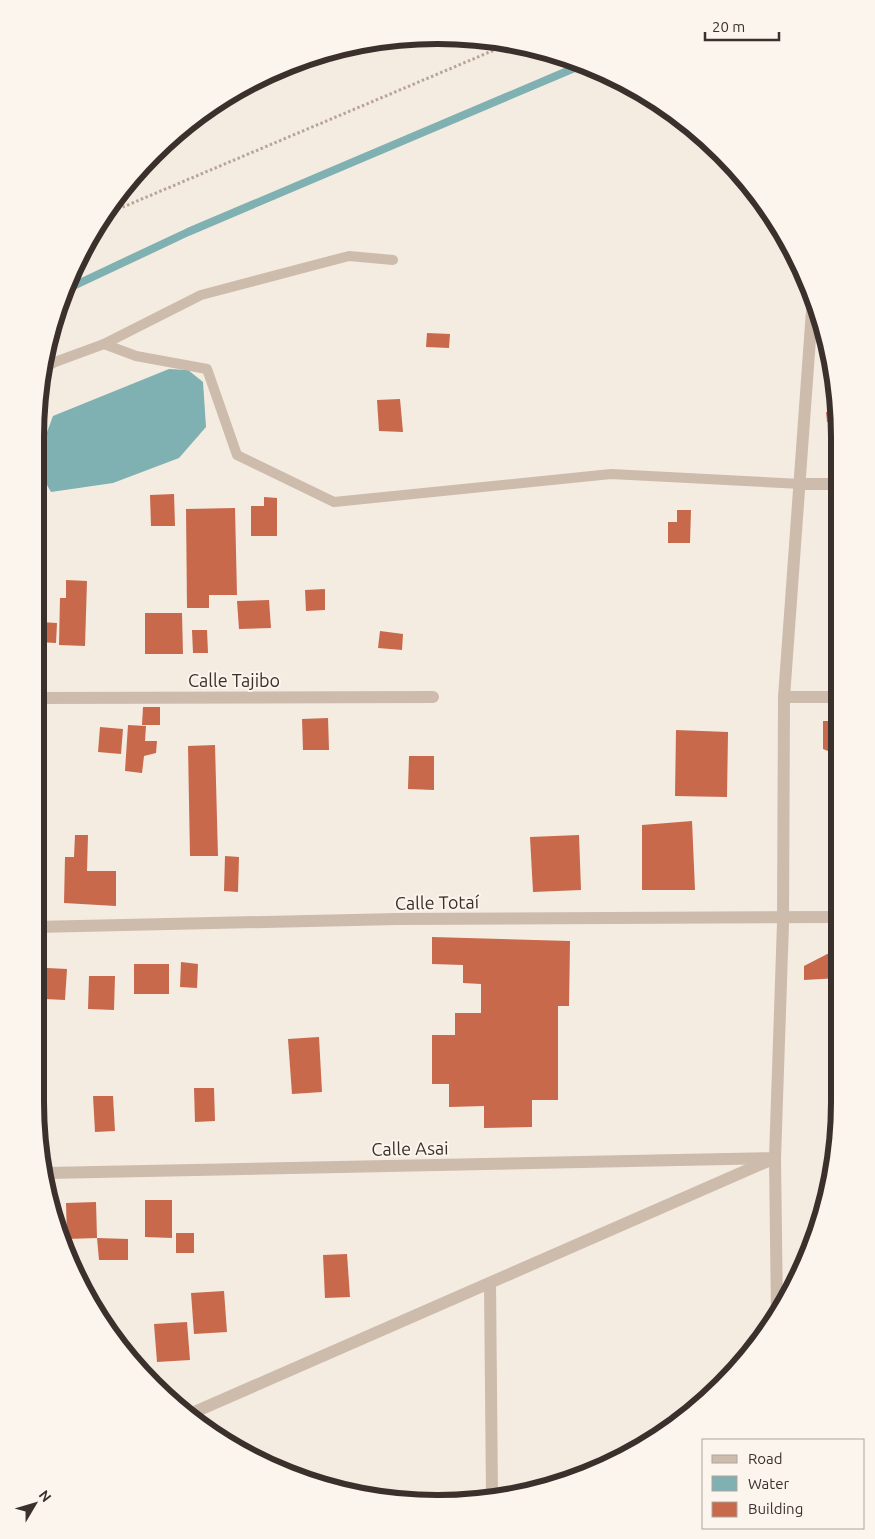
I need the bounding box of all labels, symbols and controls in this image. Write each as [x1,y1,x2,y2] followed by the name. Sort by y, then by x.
[705,10,779,42] scale bar
[712,18,745,35] text: 20 m
[188,670,280,690] street label: Calle Tajibo
[395,891,480,913] street label: Calle Totaí
[371,1137,449,1159] street label: Calle Asai
[702,1439,865,1529] legend
[748,1450,783,1467] text: Road
[748,1475,789,1492] text: Water
[10,1479,60,1529] north arrow
[36,1487,55,1505] text: N
[748,1500,803,1517] text: Building

